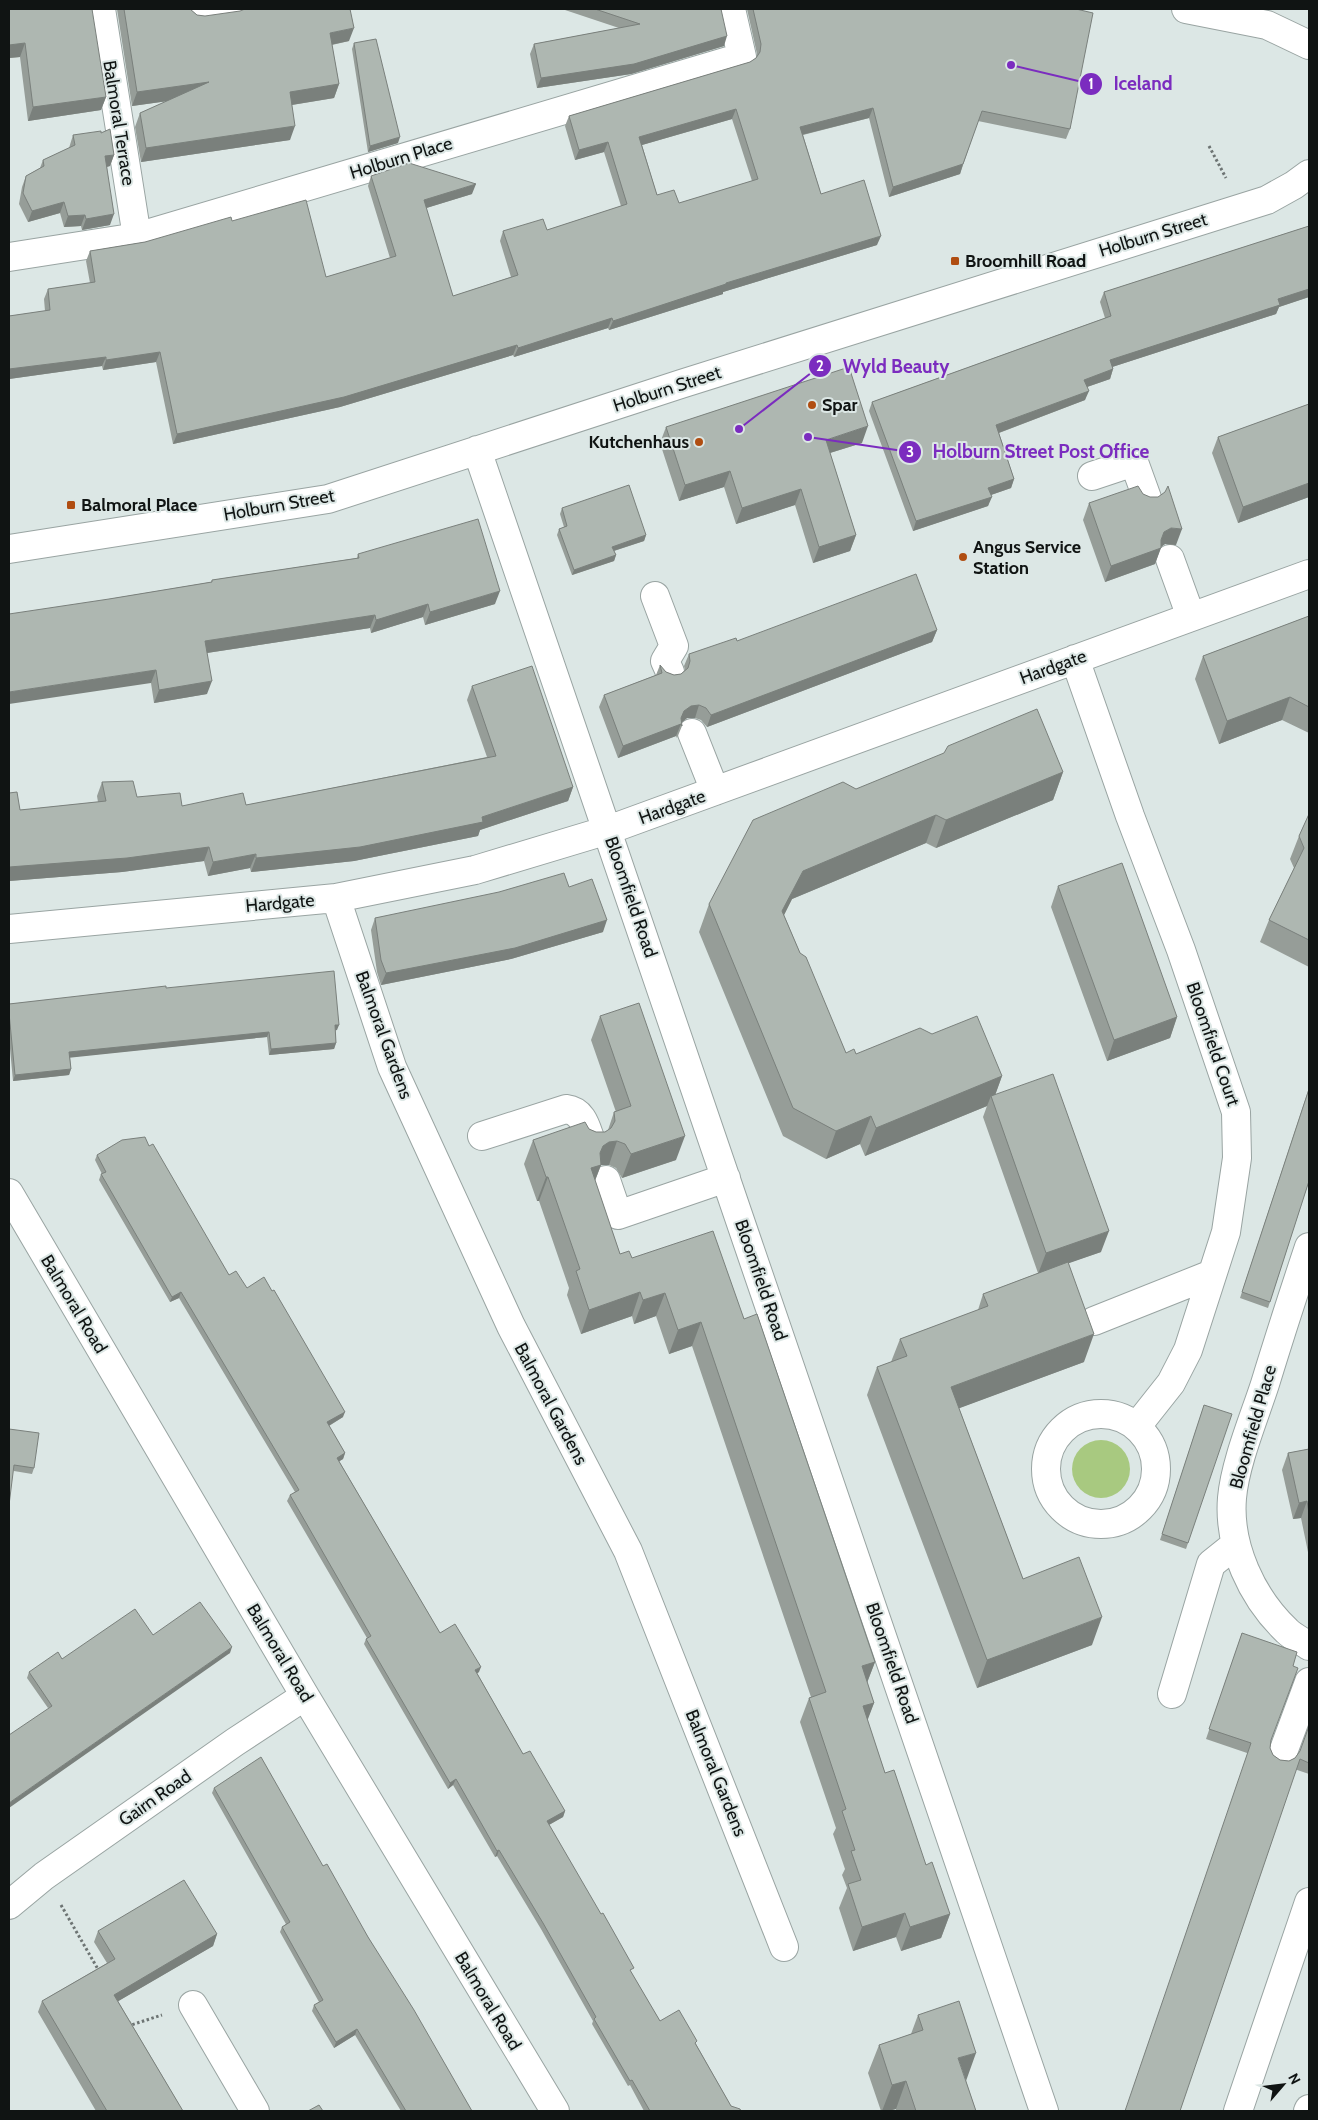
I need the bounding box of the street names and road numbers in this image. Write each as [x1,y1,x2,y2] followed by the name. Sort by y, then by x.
[98,59,140,187] street label: Balmoral Terrace
[347,132,455,184] street label: Holburn Place
[1096,208,1210,262] street label: Holburn Street
[610,361,724,417] street label: Holburn Street
[222,484,336,526] street label: Holburn Street
[1017,645,1089,689] street label: Hardgate
[636,785,708,829] street label: Hardgate
[600,834,662,960] street label: Bloomfield Road
[245,889,315,917] street label: Hardgate
[351,968,417,1102] street label: Balmoral Gardens
[1182,979,1244,1109] street label: Bloomfield Court
[730,1217,792,1343] street label: Bloomfield Road
[36,1251,112,1357] street label: Balmoral Road
[510,1339,592,1469] street label: Balmoral Gardens
[1225,1363,1281,1491] street label: Bloomfield Place
[242,1600,318,1706] street label: Balmoral Road
[861,1600,923,1726] street label: Bloomfield Road
[681,1706,751,1840] street label: Balmoral Gardens
[115,1765,195,1831] street label: Gairn Road
[450,1948,526,2054] street label: Balmoral Road

